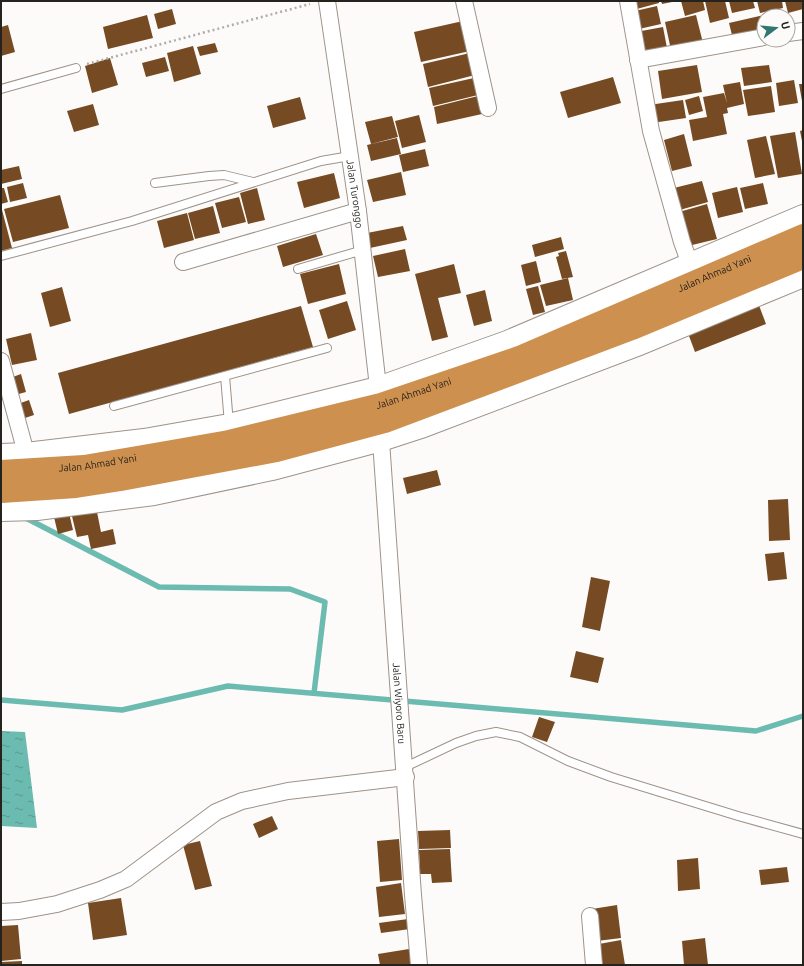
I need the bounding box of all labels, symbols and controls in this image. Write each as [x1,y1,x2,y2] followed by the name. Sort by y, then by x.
[756,8,796,48] north arrow
[779,20,792,31] text: U
[345,159,365,229] street label: Jalan Turonggo
[676,253,753,294] street label: Jalan Ahmad Yani
[375,375,452,411] street label: Jalan Ahmad Yani
[58,452,137,473] street label: Jalan Ahmad Yani
[391,662,408,744] street label: Jalan Wiyoro Baru

